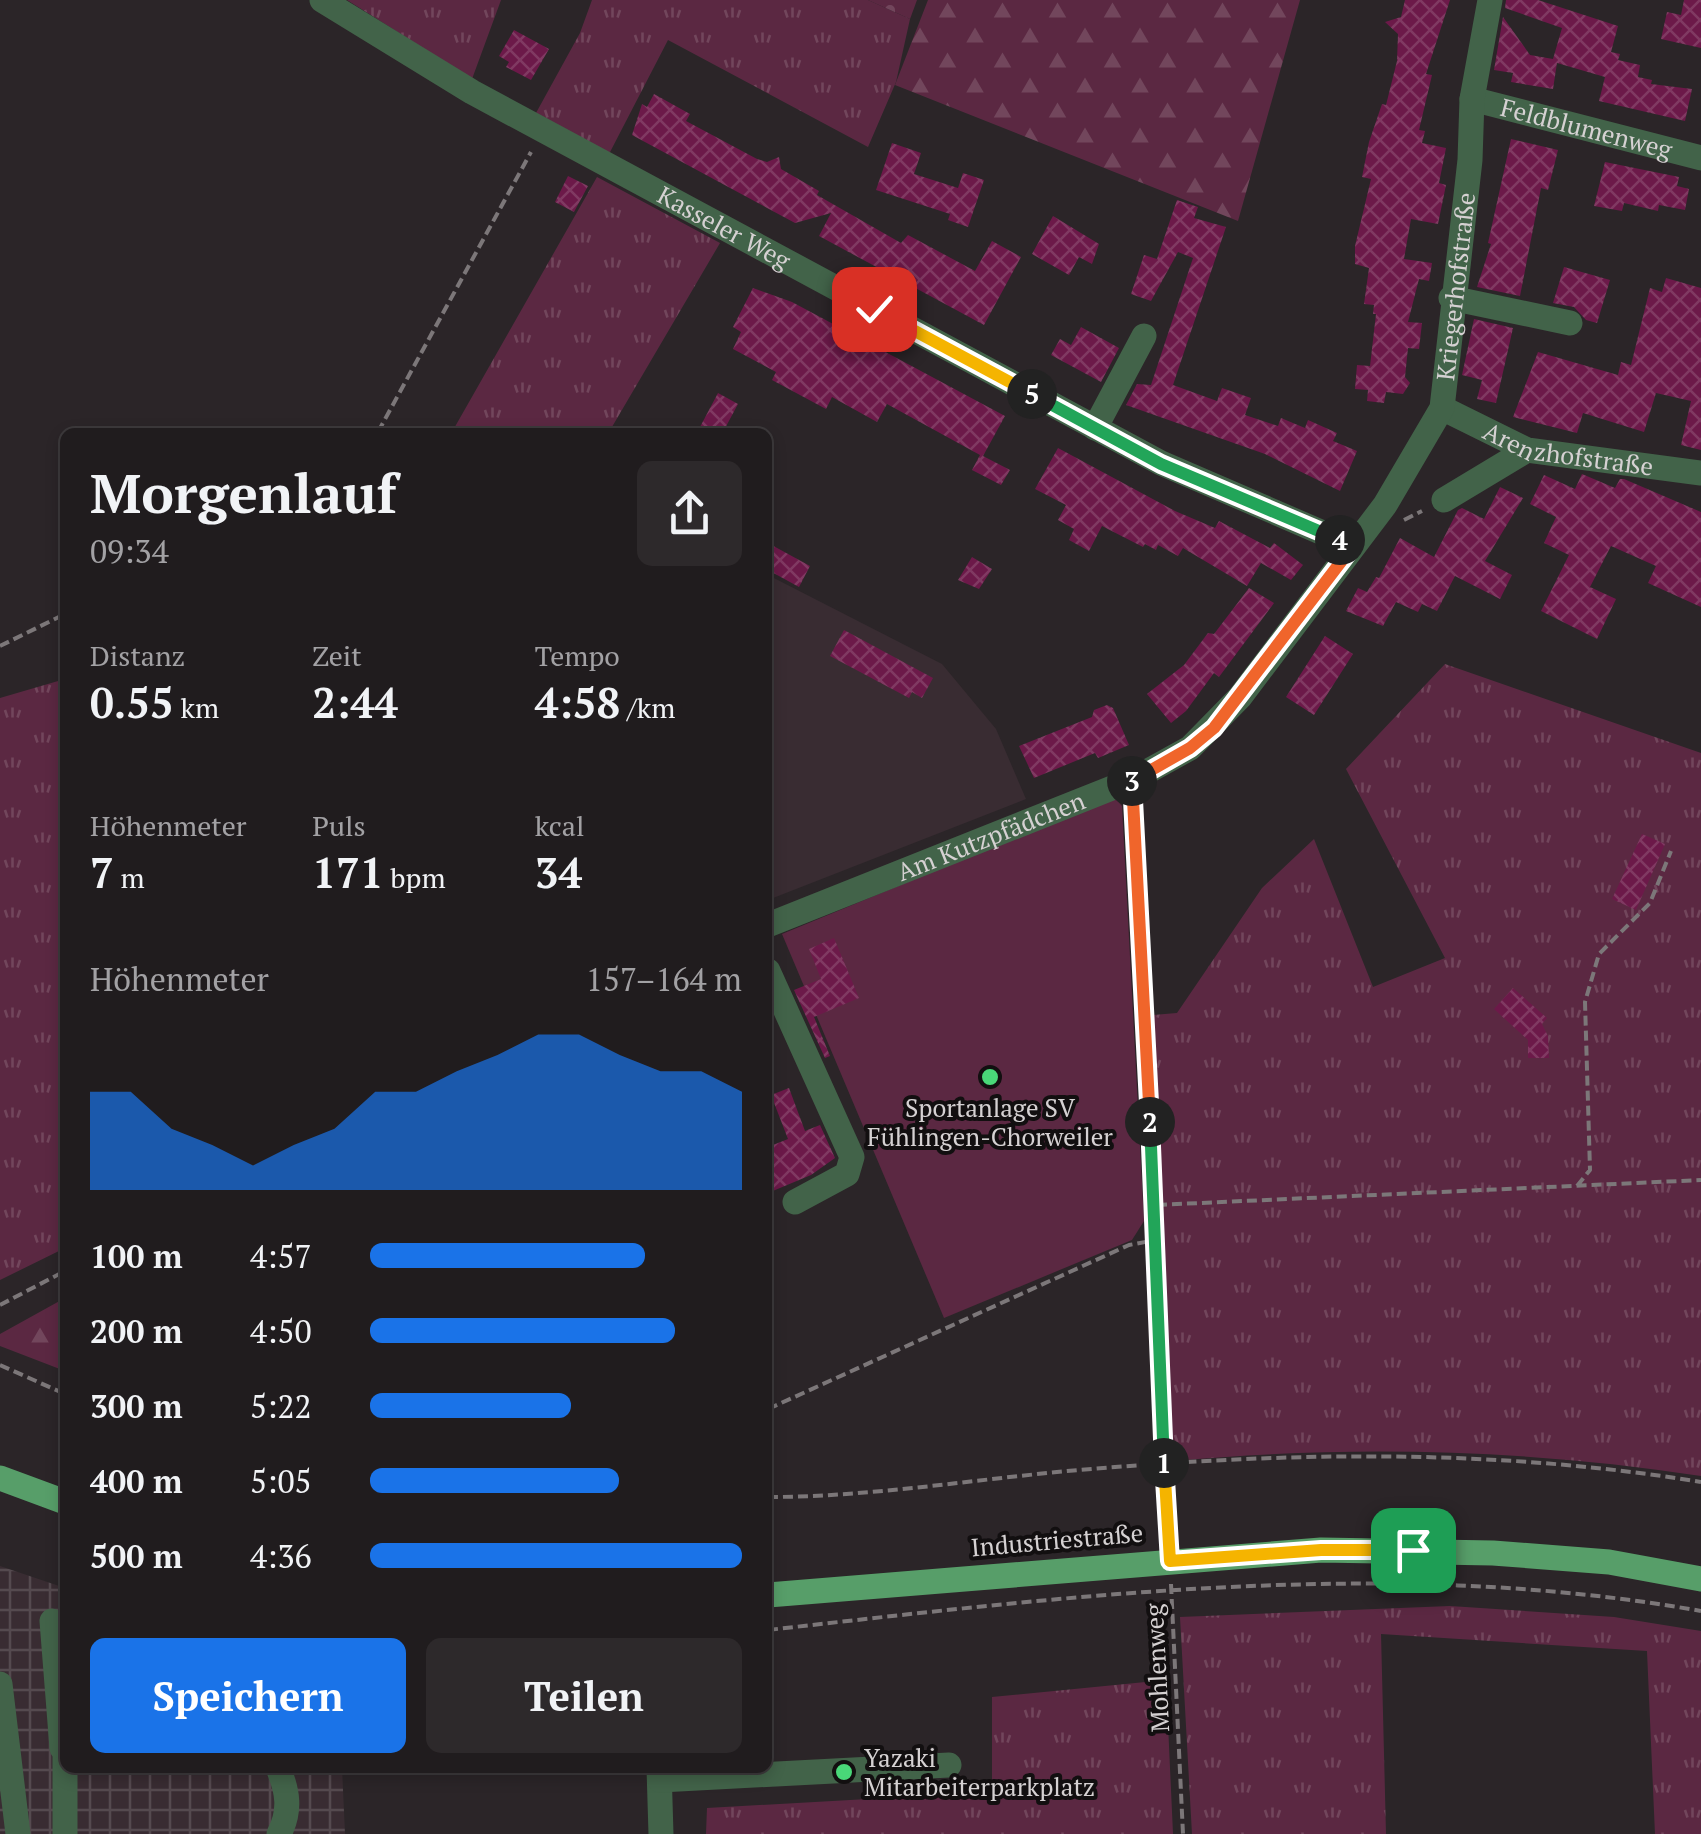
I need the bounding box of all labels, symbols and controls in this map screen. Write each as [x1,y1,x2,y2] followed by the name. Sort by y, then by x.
[1497,90,1676,166] street label: Feldblumenweg
[652,178,797,277] street label: Kasseler Weg
[1428,190,1482,382] street label: Kriegerhofstraße
[832,267,917,352] pin
[847,282,902,337] icon: check
[1007,369,1057,419] pin: 5
[1024,375,1040,412] text: 5
[1478,414,1655,483] street label: Arenzhofstraße
[90,456,397,529] text: Morgenlauf
[637,461,742,566] button: share
[1315,515,1365,565] pin: 4
[1332,521,1348,558] text: 4
[90,530,169,572] text: 09:34
[90,637,185,674] text: Distanz
[312,637,362,674] text: Zeit
[535,637,620,674] text: Tempo
[90,674,174,730] text: 0.55
[312,674,398,730] text: 2:44
[535,674,620,730] text: 4:58
[174,689,219,726] text: km
[620,689,675,726] text: /km
[1107,756,1157,806] pin: 3
[1124,762,1140,799] text: 3
[892,783,1090,888] street label: Am Kutzpfädchen
[90,807,247,844] text: Höhenmeter
[312,807,366,844] text: Puls
[535,807,584,844] text: kcal
[90,844,114,900] text: 7
[312,844,384,900] text: 171
[535,844,582,900] text: 34
[114,859,145,896] text: m
[384,859,446,896] text: bpm
[90,958,269,1000] text: Höhenmeter
[586,958,742,1000] text: 157–164 m
[979,1066,1001,1088] marker: Sportanlage SV Fühlingen-Chorweiler
[867,1091,1113,1153] place label: Sportanlage SV Fühlingen-Chorweiler
[1125,1097,1175,1147] pin: 2
[1142,1103,1158,1140] text: 2
[90,1235,182,1277] text: 100 m
[250,1235,312,1277] text: 4:57
[90,1310,182,1352] text: 200 m
[250,1310,312,1352] text: 4:50
[90,1385,182,1427] text: 300 m
[250,1385,312,1427] text: 5:22
[1139,1438,1189,1488] pin: 1
[1156,1444,1172,1481] text: 1
[90,1460,182,1502] text: 400 m
[250,1460,312,1502] text: 5:05
[1371,1508,1456,1593] pin
[970,1516,1144,1563] street label: Industriestraße
[1386,1523,1441,1578] icon: arrive
[90,1535,182,1577] text: 500 m
[250,1535,312,1577] text: 4:36
[1137,1602,1176,1733] street label: Mohlenweg
[90,1638,406,1753] button: Speichern
[426,1638,742,1753] button: Teilen
[864,1741,1095,1803] place label: Yazaki Mitarbeiterparkplatz
[833,1761,855,1783] marker: Yazaki Mitarbeiterparkplatz

